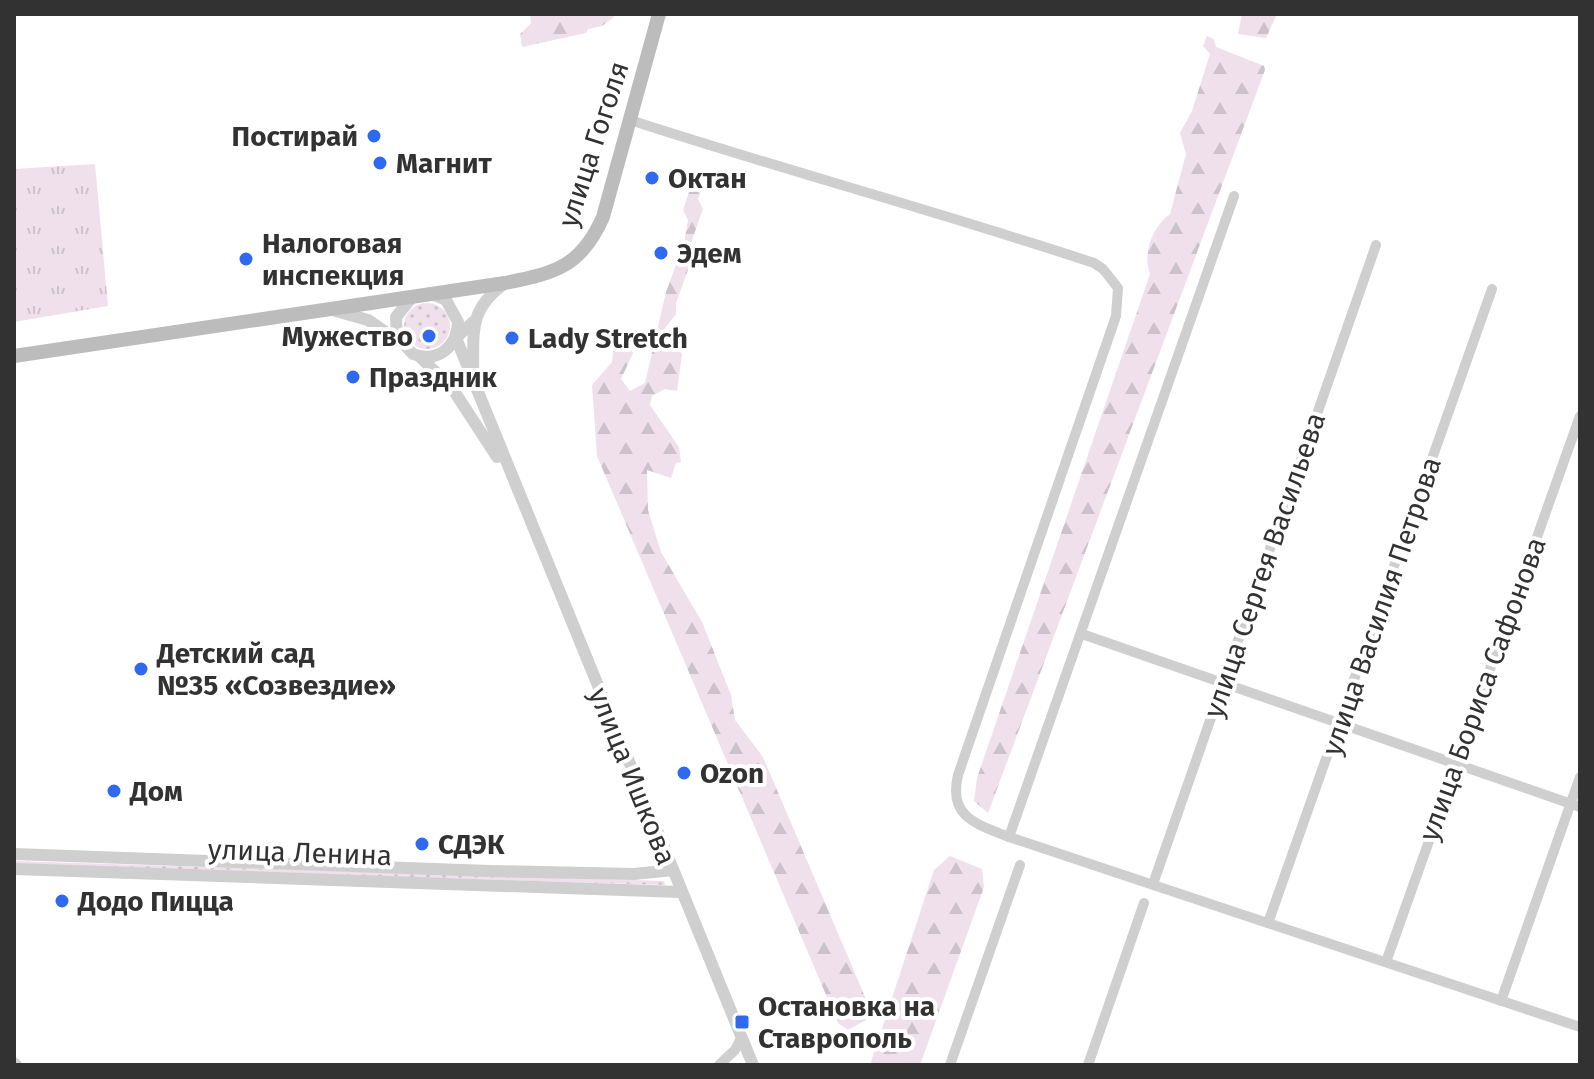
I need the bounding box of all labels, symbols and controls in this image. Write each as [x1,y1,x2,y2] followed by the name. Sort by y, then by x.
[551,57,636,231] street label: улица Гоголя
[232,120,358,153] place label: Постирай
[365,127,383,145] marker: Постирай
[396,147,492,180] place label: Магнит
[371,154,389,172] marker: Магнит
[668,162,747,195] place label: Октан
[643,169,661,187] marker: Октан
[262,227,404,292] place label: Налоговая инспекция
[677,237,741,270] place label: Эдем
[652,244,670,262] marker: Эдем
[237,250,255,268] marker: Налоговая инспекция
[282,320,413,353] place label: Мужество
[528,322,688,355] place label: Lady Stretch
[420,327,438,345] marker: Мужество
[503,329,521,347] marker: Lady Stretch
[369,361,498,394] place label: Праздник
[344,368,362,386] marker: Праздник
[1197,408,1332,722] street label: улица Сергея Васильева
[1315,453,1448,760] street label: улица Василия Петрова
[1412,533,1553,846] street label: улица Бориса Сафонова
[156,637,396,702] place label: Детский сад №35 «Созвездие»
[132,660,150,678] marker: Детский сад №35 «Созвездие»
[582,683,683,870] street label: улица Ишкова
[700,757,764,790] place label: Ozon
[675,764,693,782] marker: Ozon
[129,775,183,808] place label: Дом
[105,782,123,800] marker: Дом
[438,828,505,861] place label: СДЭК
[207,833,393,872] street label: улица Ленина
[413,835,431,853] marker: СДЭК
[77,885,234,918] place label: Додо Пицца
[53,892,71,910] marker: Додо Пицца
[758,990,935,1055] place label: Остановка на Ставрополь
[733,1013,751,1031] marker: Остановка на Ставрополь

